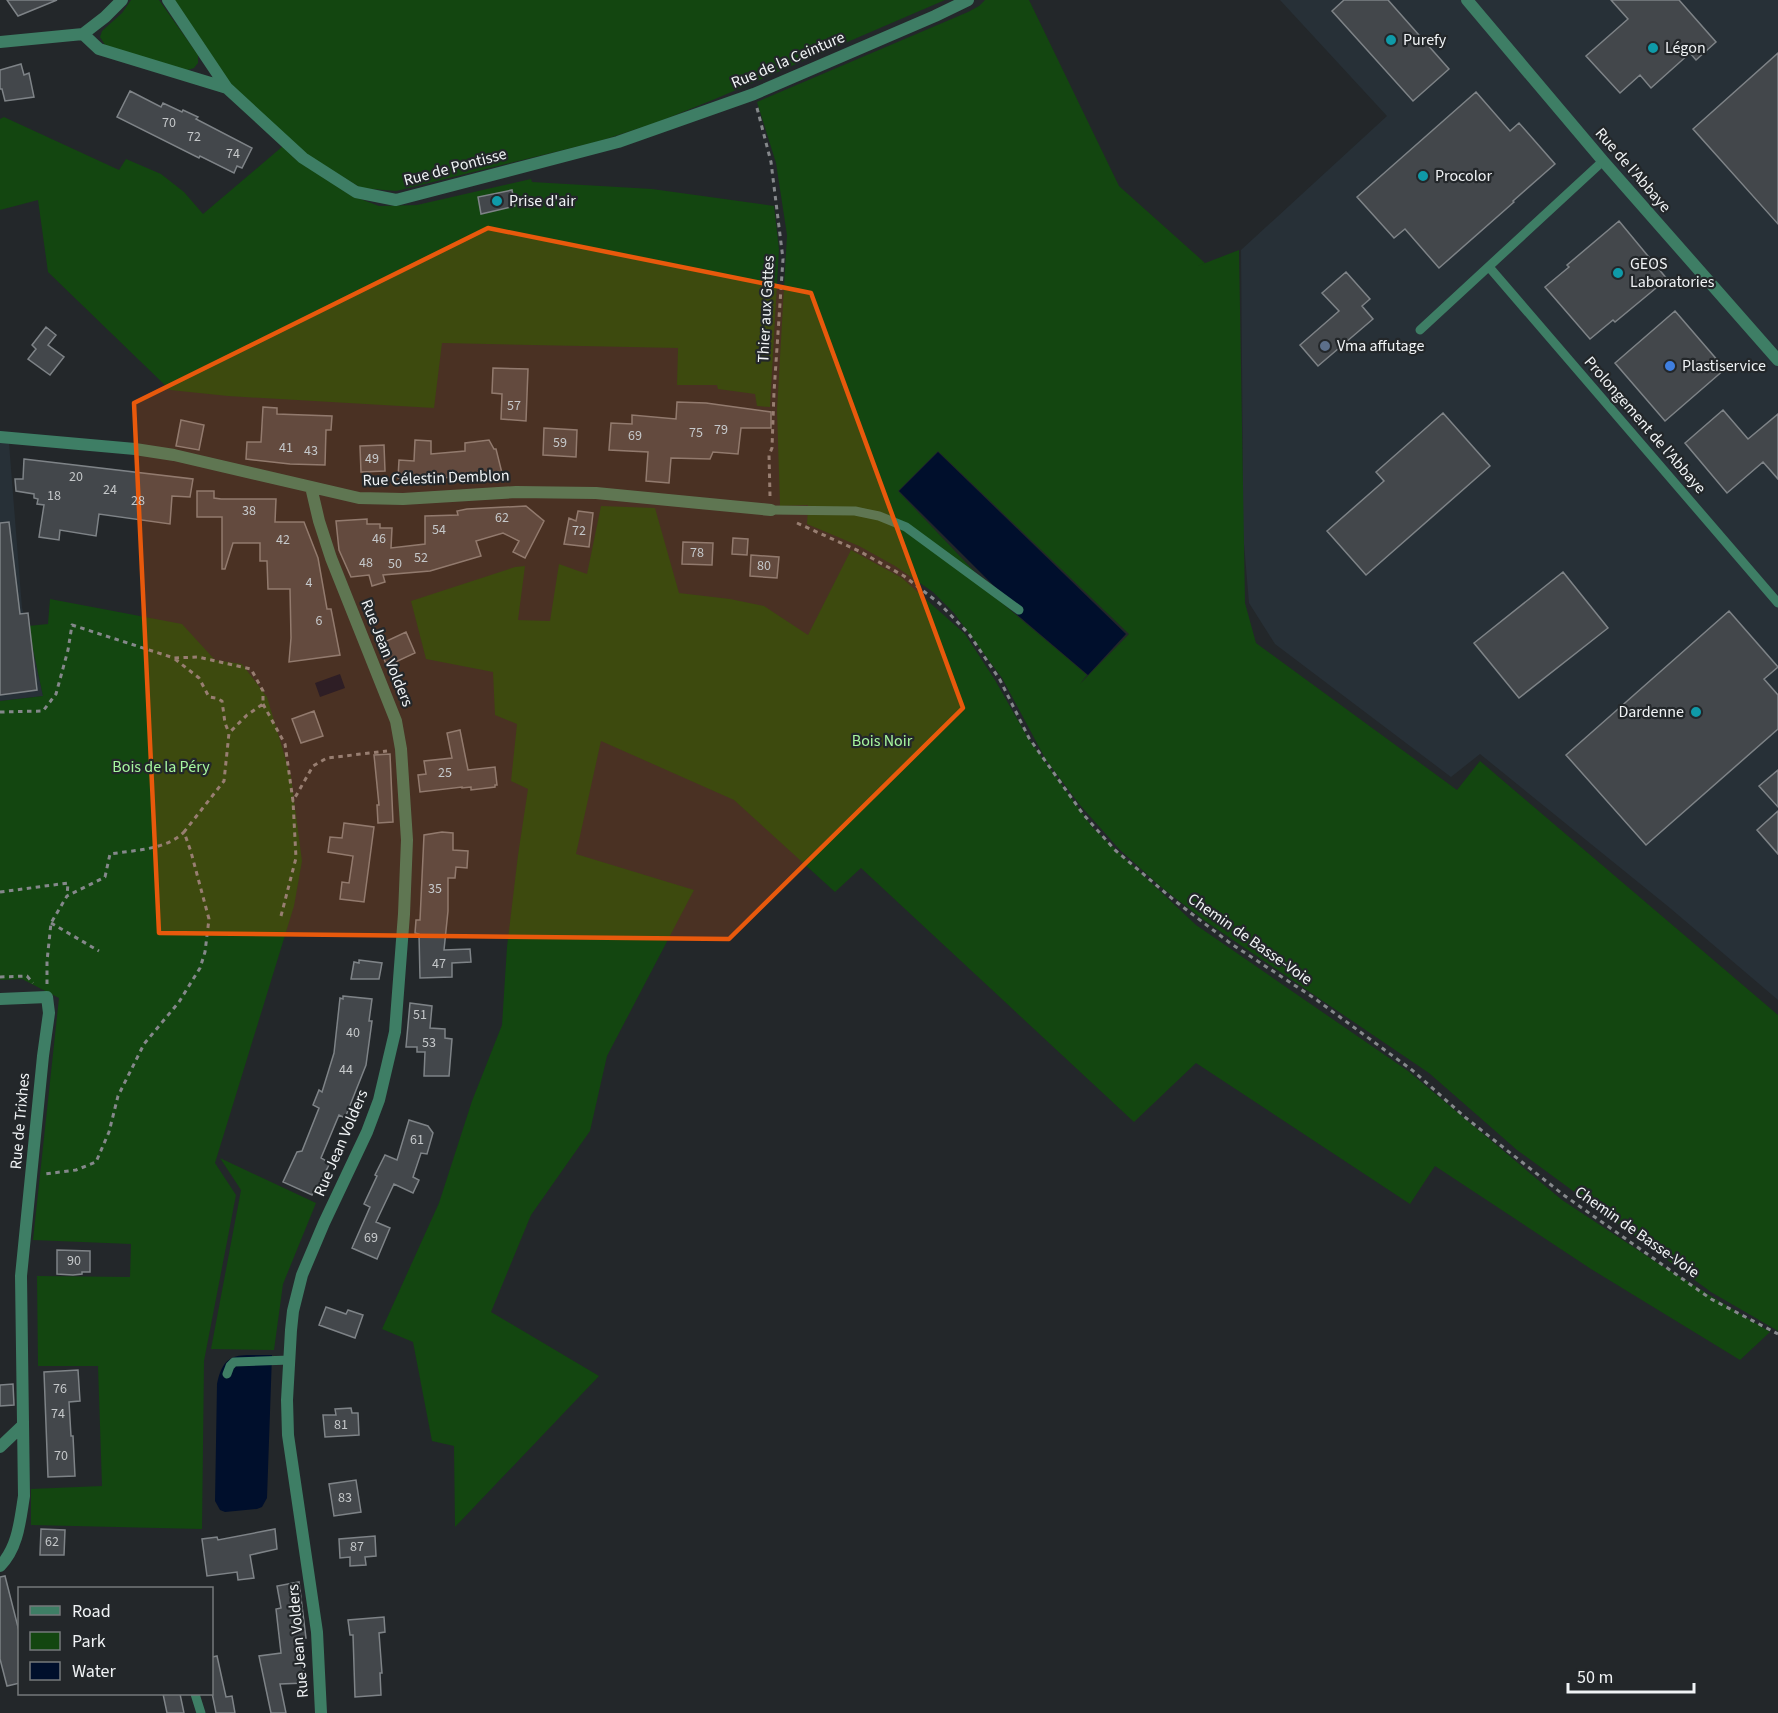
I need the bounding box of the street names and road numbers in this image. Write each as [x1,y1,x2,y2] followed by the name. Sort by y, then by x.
[728,26,848,94] street label: Rue de la Ceinture
[1590,123,1676,217] street label: Rue de l'Abbaye
[401,143,509,191] street label: Rue de Pontisse
[752,254,780,363] street label: Thier aux Gattes
[1579,351,1711,499] street label: Prolongement de l'Abbaye
[362,464,510,492] street label: Rue Célestin Demblon
[355,596,419,710] street label: Rue Jean Volders
[1183,888,1317,990] street label: Chemin de Basse-Voie
[5,1072,35,1170] street label: Rue de Trixhes
[309,1086,374,1200] street label: Rue Jean Volders
[1570,1181,1704,1283] street label: Chemin de Basse-Voie
[282,1583,314,1699] street label: Rue Jean Volders

